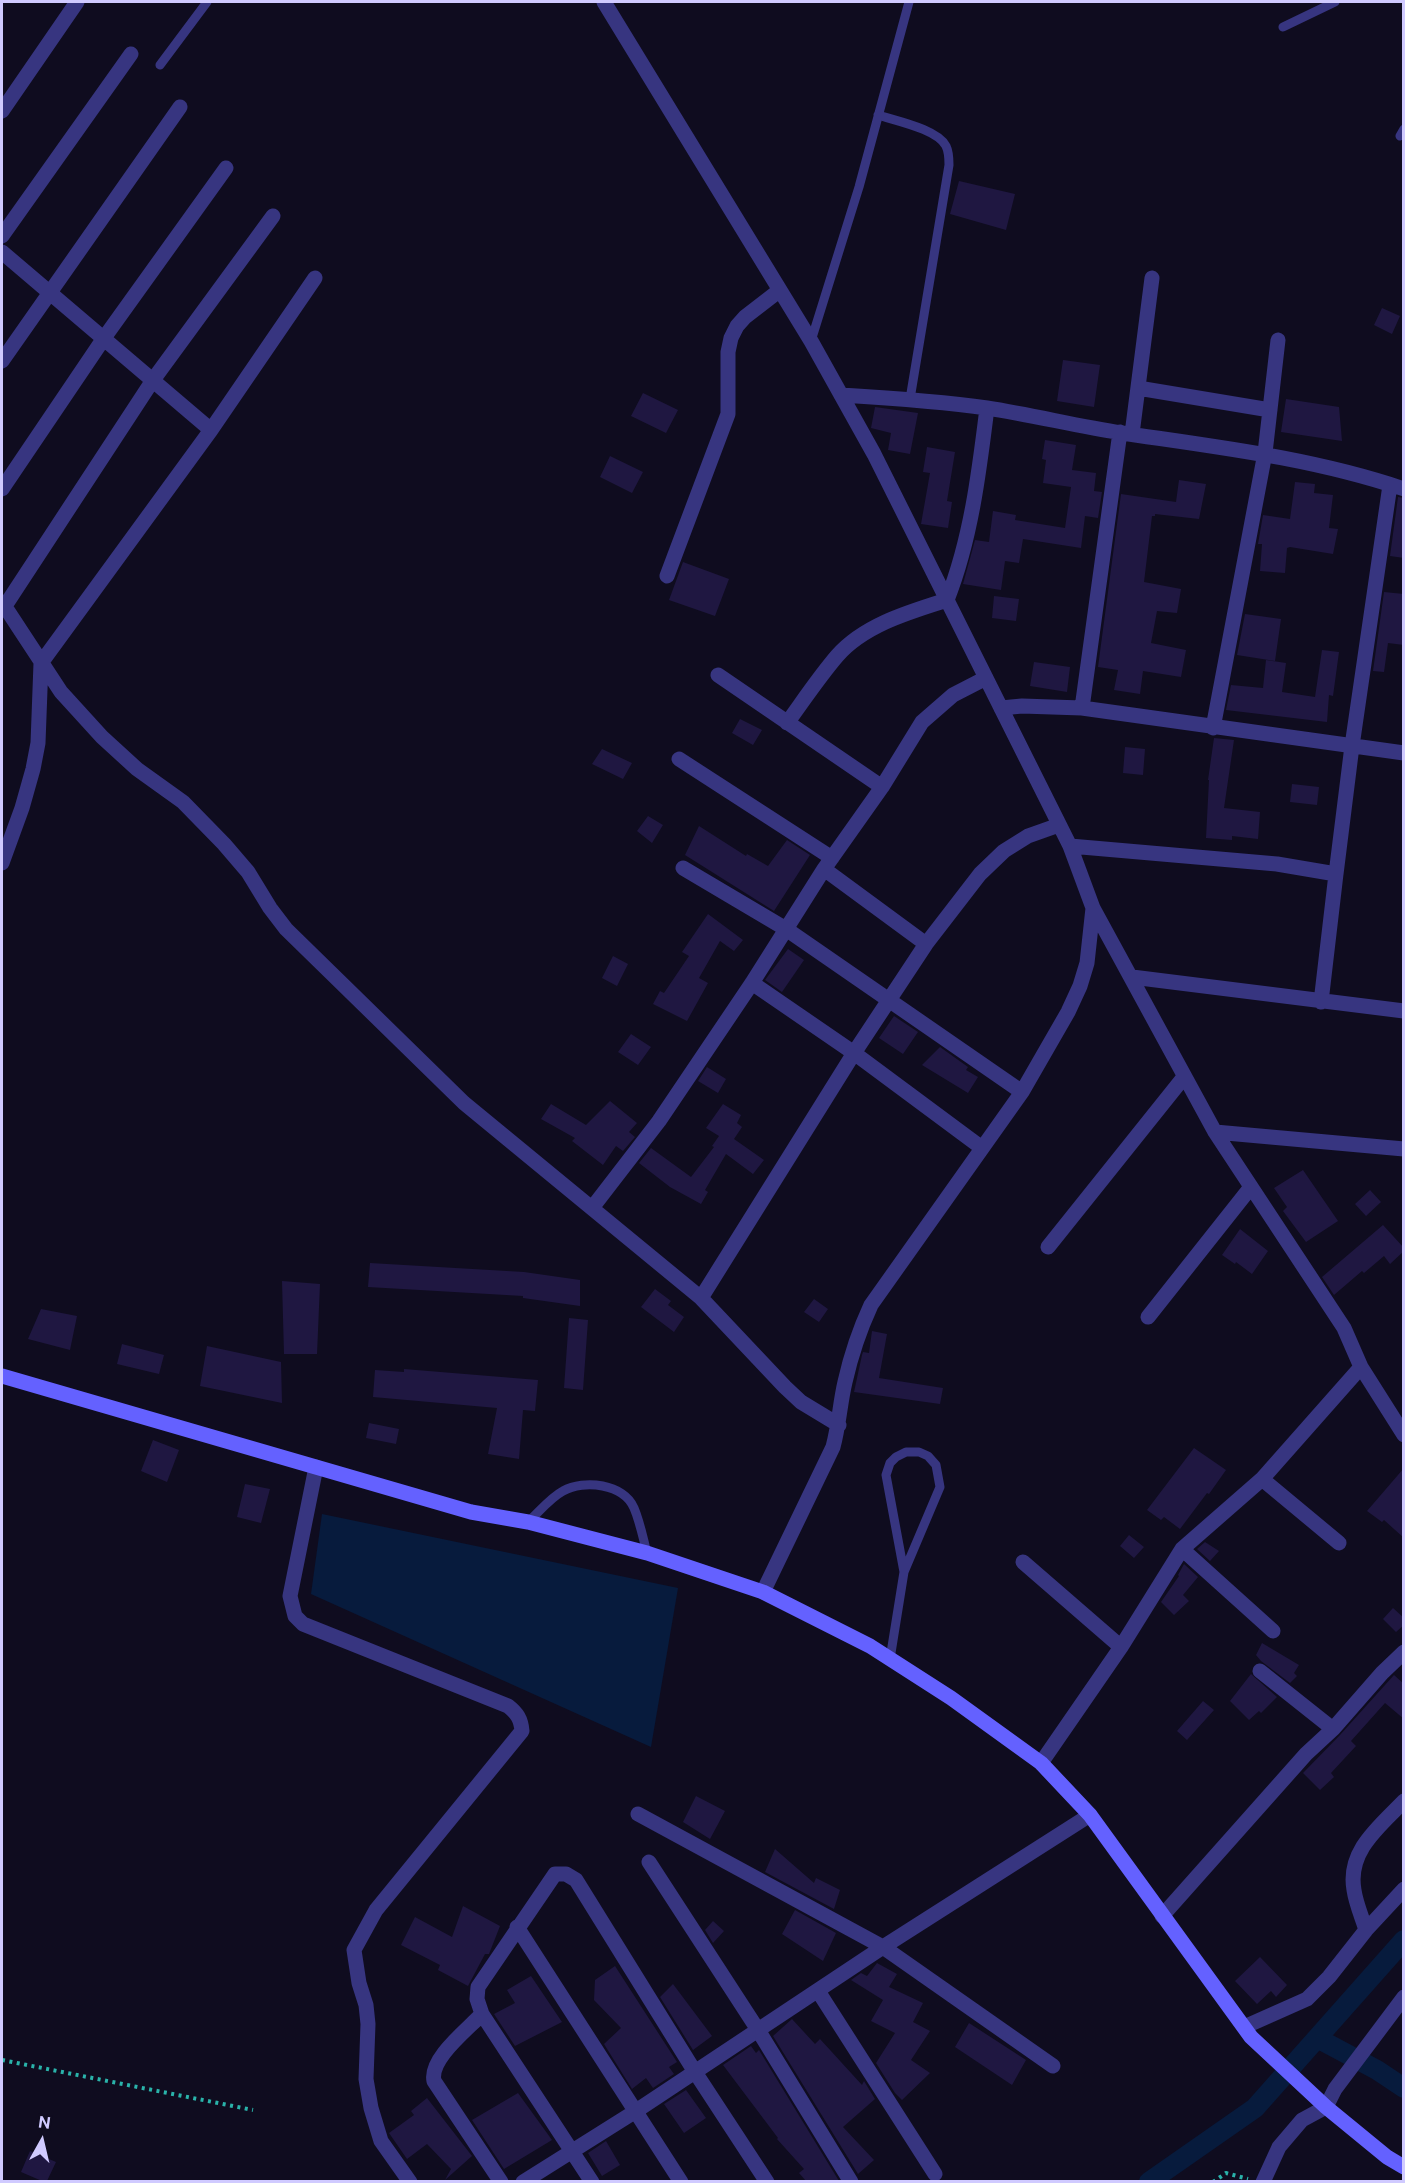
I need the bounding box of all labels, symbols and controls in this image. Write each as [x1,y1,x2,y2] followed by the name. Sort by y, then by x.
[12,2111,72,2171] north arrow
[37,2112,52,2133] text: N

